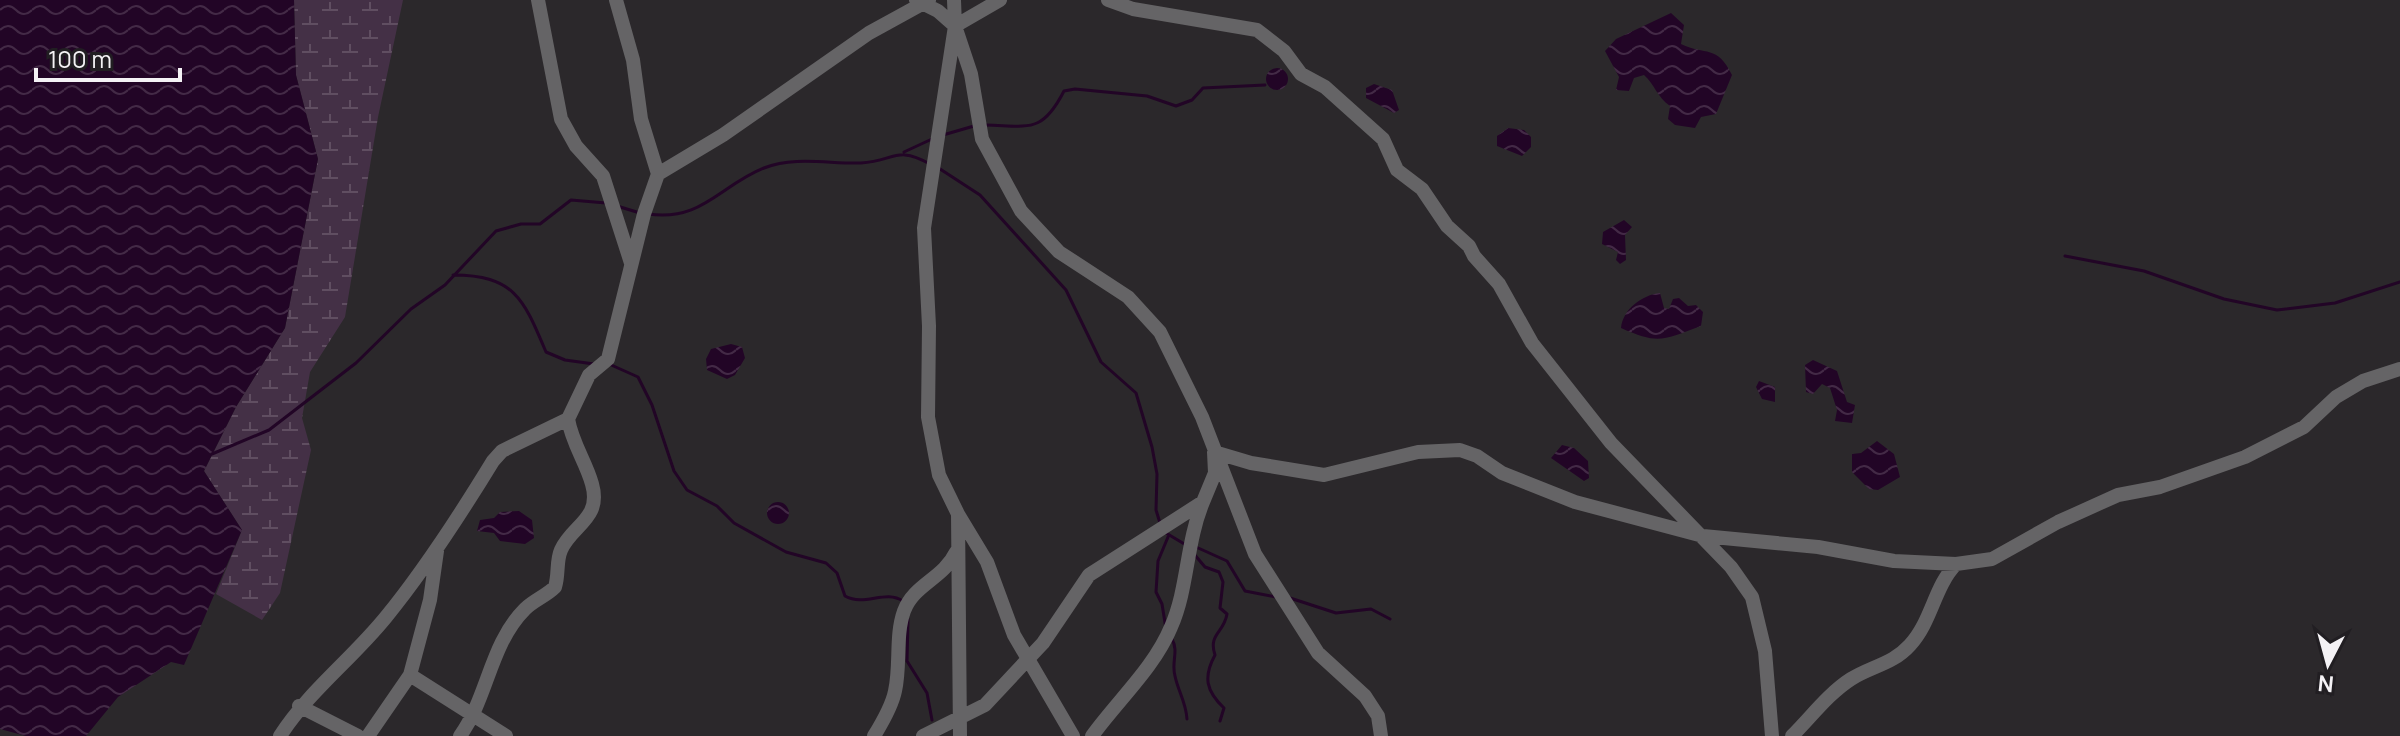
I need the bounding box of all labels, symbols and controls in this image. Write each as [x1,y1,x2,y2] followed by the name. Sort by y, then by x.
[36,32,180,82] scale bar
[48,42,112,75] text: 100 m
[2288,624,2368,704] north arrow
[2316,668,2335,700] text: N

